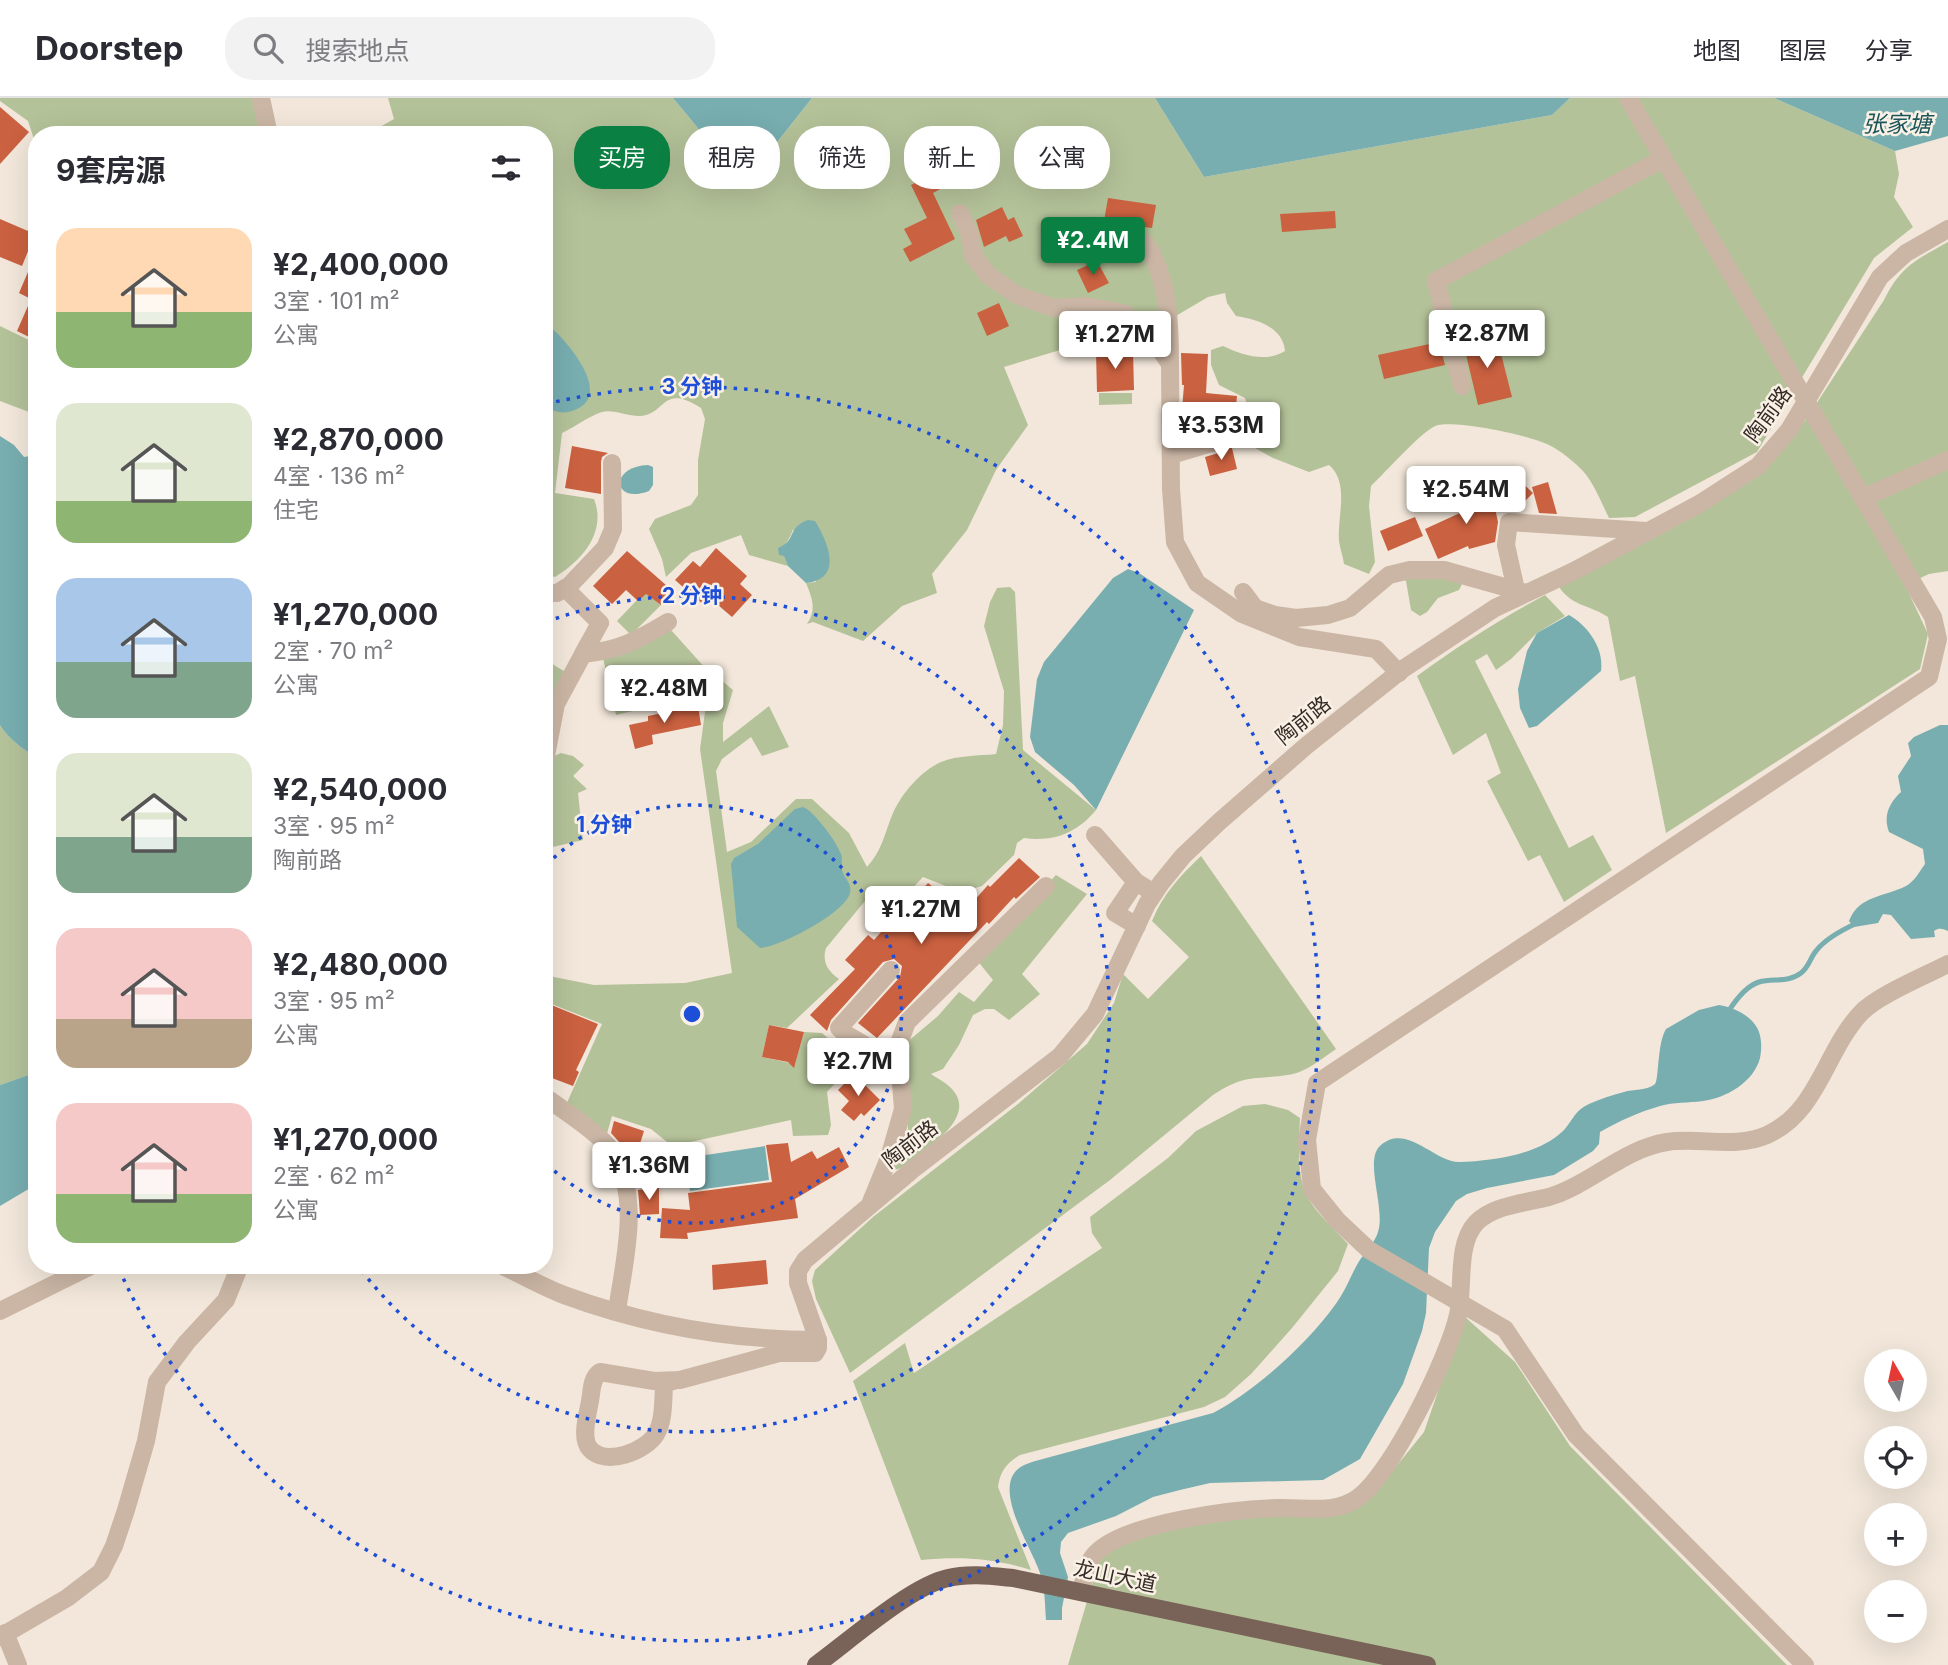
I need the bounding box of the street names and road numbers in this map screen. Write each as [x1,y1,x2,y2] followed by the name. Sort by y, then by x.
[1739,381,1797,447] street label: 陶前路
[1271,690,1335,750] street label: 陶前路
[877,1115,943,1173] street label: 陶前路
[1071,1555,1159,1597] street label: 龙山大道

